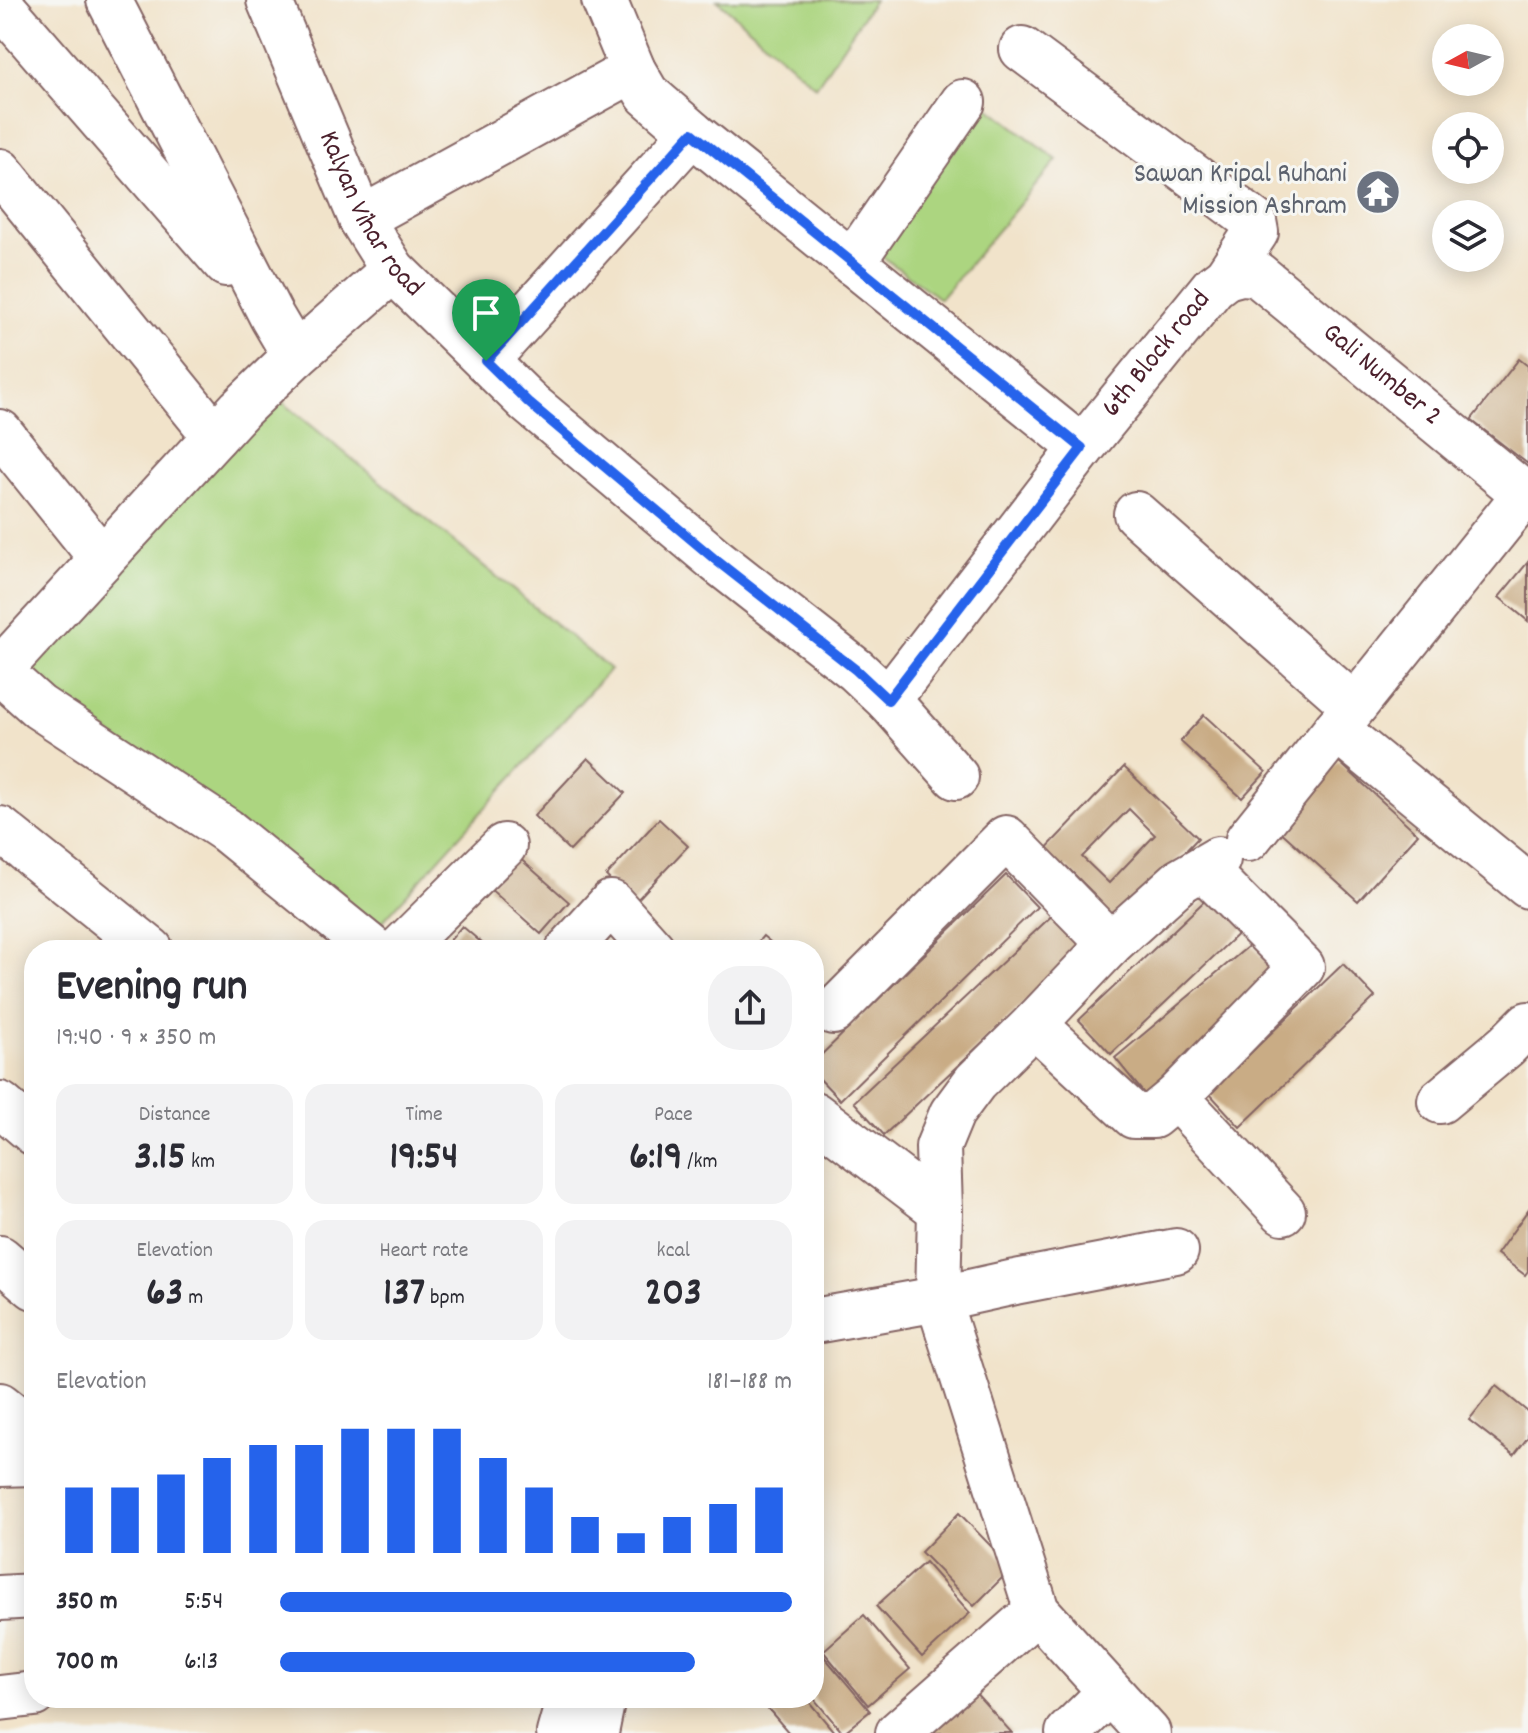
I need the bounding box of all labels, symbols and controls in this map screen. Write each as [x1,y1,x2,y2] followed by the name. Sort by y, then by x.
[1432,24,1504,96] north arrow
[1432,24,1504,272] map controls
[1432,112,1504,184] button: locate
[307,125,431,308] street label: Kalyan Vihar road
[1134,156,1347,228] place label: Sawan Kripal Ruhani Mission Ashram
[1354,168,1402,216] temple icon: Sawan Kripal Ruhani Mission Ashram
[1432,200,1504,272] button: layers
[452,279,520,361] pin
[1094,283,1222,427] street label: 6th Block road
[464,291,508,335] icon: arrive
[1313,315,1449,437] street label: Gali Number 2
[56,958,247,1021] text: Evening run
[708,966,792,1050] button: share
[56,1020,216,1057] text: 19:40 · 9 × 350 m
[139,1100,211,1131] text: Distance
[405,1100,443,1131] text: Time
[654,1100,693,1131] text: Pace
[134,1131,186,1188] text: 3.15
[390,1131,458,1188] text: 19:54
[629,1131,682,1188] text: 6:19
[186,1147,215,1178] text: km
[682,1147,718,1178] text: /km
[136,1236,213,1267] text: Elevation
[380,1236,468,1267] text: Heart rate
[657,1236,690,1267] text: kcal
[146,1267,183,1324] text: 63
[383,1267,425,1324] text: 137
[645,1267,702,1324] text: 203
[183,1283,203,1314] text: m
[425,1283,465,1314] text: bpm
[56,1364,146,1401] text: Elevation
[707,1364,792,1401] text: 181–188 m
[56,1584,118,1621] text: 350 m
[184,1584,223,1621] text: 5:54
[56,1644,118,1681] text: 700 m
[184,1644,218,1681] text: 6:13

